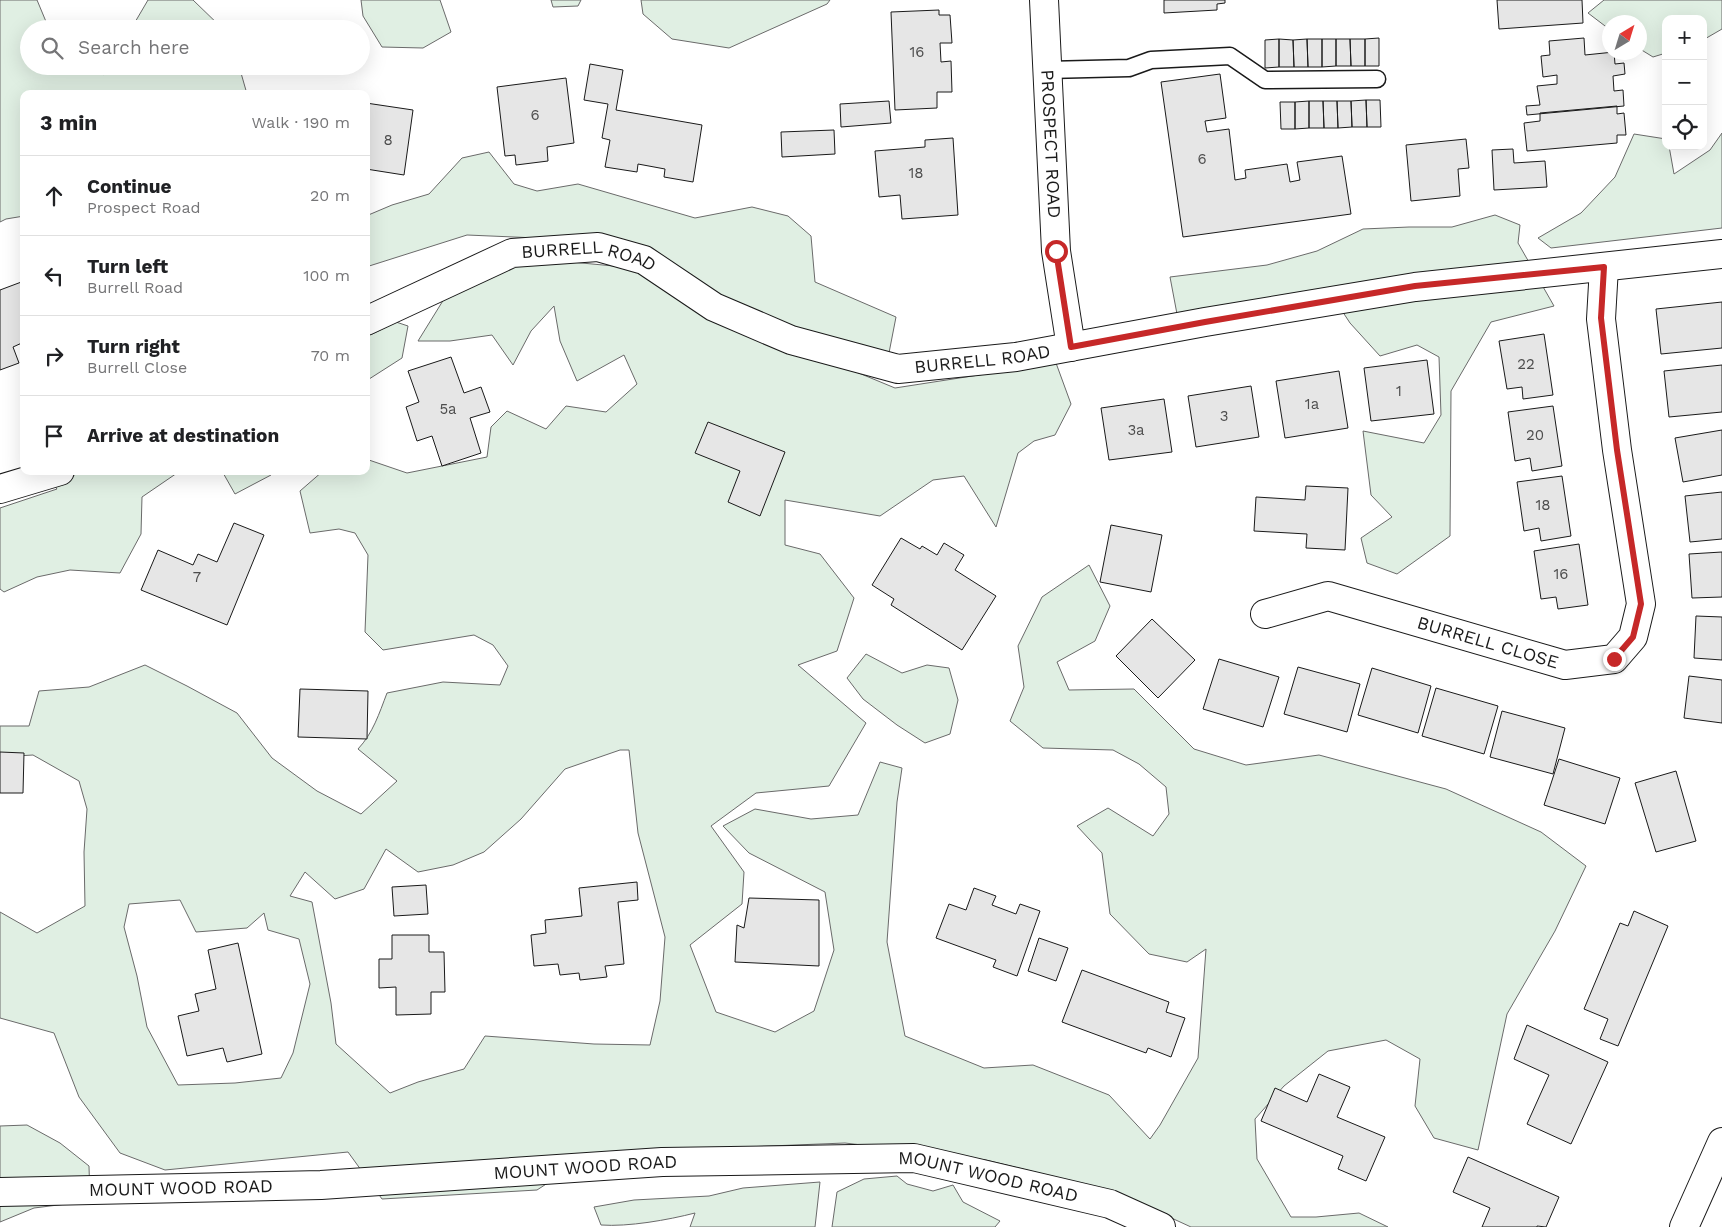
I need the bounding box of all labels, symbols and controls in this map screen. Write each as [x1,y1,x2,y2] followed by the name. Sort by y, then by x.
[1602,15,1647,60] north arrow
[1662,15,1707,150] map controls
[1662,15,1707,60] button: +
[20,20,370,75] search box
[38,34,66,62] icon: search
[78,36,189,59] text: Search here
[910,43,924,61] house number: 16
[1662,60,1707,105] button: −
[1037,69,1065,219] street label: PROSPECT ROAD
[1662,105,1707,150] button: locate
[530,106,540,124] house number: 6
[40,110,97,135] text: 3 min
[252,113,350,132] text: Walk · 190 m
[383,131,393,149] house number: 8
[1197,150,1207,168] house number: 6
[908,164,924,182] house number: 18
[87,175,171,198] text: Continue
[40,182,68,210] icon: ahead
[310,186,350,205] text: 20 m
[87,198,201,217] text: Prospect Road
[521,236,660,275] street label: BURRELL ROAD
[1045,240,1068,263] route start
[87,255,168,278] text: Turn left
[40,262,68,290] icon: left
[303,266,350,285] text: 100 m
[87,278,183,297] text: Burrell Road
[87,335,180,358] text: Turn right
[913,340,1052,377] street label: BURRELL ROAD
[40,342,68,370] icon: right
[311,346,350,365] text: 70 m
[1517,355,1535,373] house number: 22
[87,358,187,377] text: Burrell Close
[1396,382,1402,400] house number: 1
[1305,395,1320,413] house number: 1a
[439,400,457,418] house number: 5a
[1220,407,1228,425] house number: 3
[1127,421,1145,439] house number: 3a
[40,422,68,450] icon: arrive
[87,424,279,447] text: Arrive at destination
[1526,426,1544,444] house number: 20
[1535,496,1551,514] house number: 18
[1554,565,1568,583] house number: 16
[193,568,201,586] house number: 7
[1415,612,1561,673] street label: BURRELL CLOSE
[1603,648,1626,671] route end
[898,1147,1080,1206] street label: MOUNT WOOD ROAD
[493,1151,677,1183] street label: MOUNT WOOD ROAD
[89,1175,273,1200] street label: MOUNT WOOD ROAD

